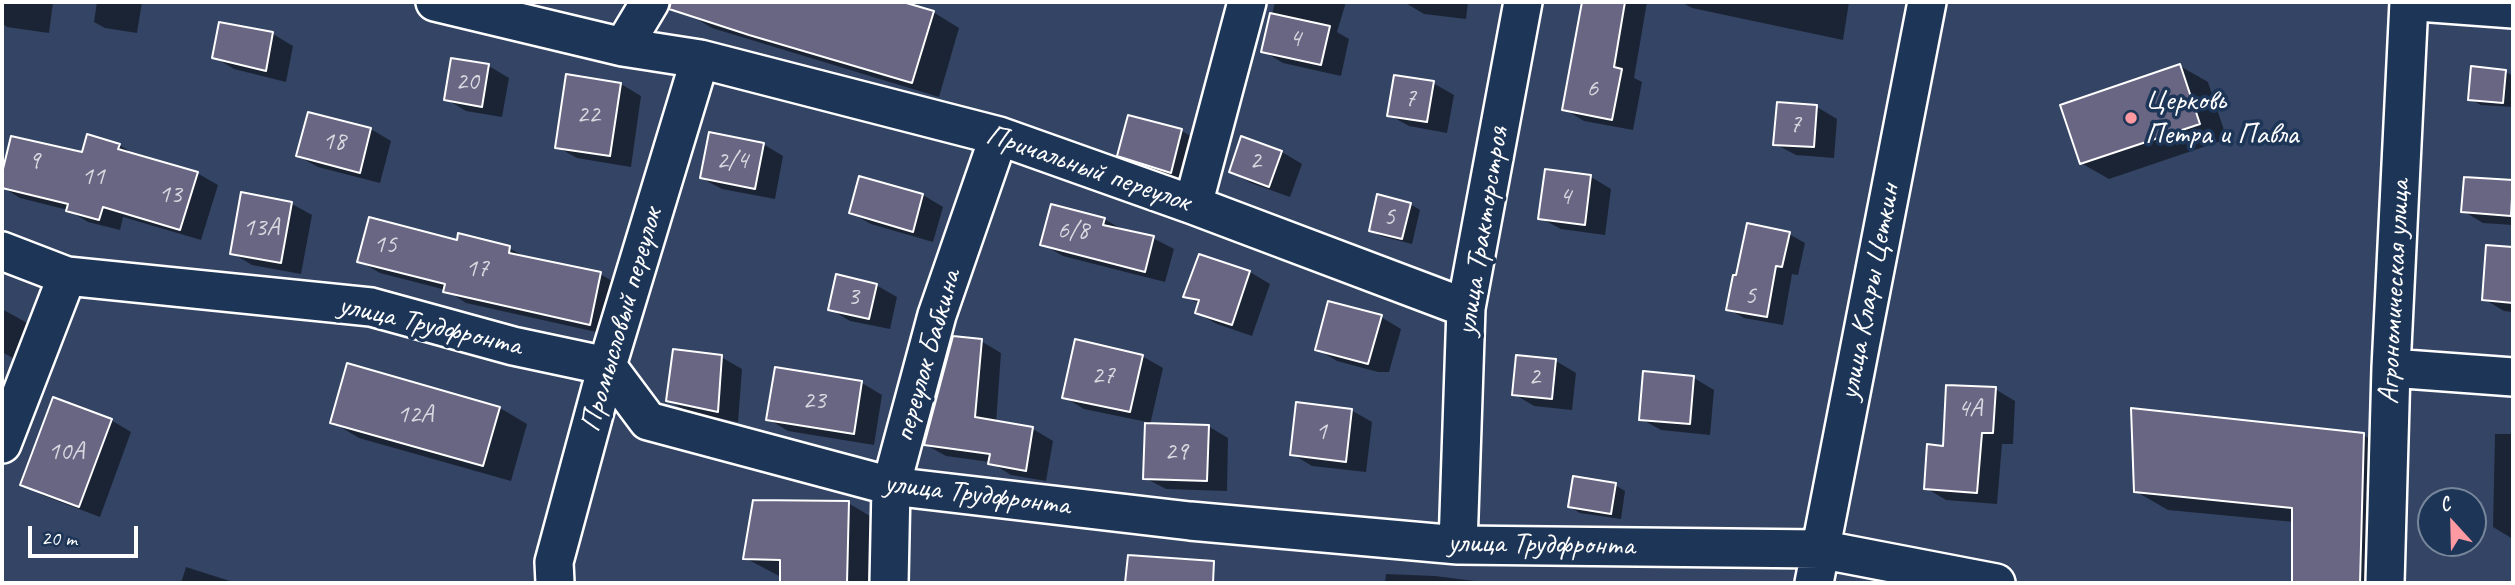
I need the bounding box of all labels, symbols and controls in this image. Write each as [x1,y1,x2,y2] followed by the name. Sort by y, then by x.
[1289,23,1301,55] house number: 4
[455,66,479,98] house number: 20
[1586,73,1598,105] house number: 6
[1404,83,1416,115] house number: 7
[2145,83,2298,154] place label: Церковь Петра и Павла
[576,99,600,131] house number: 22
[1789,109,1801,141] house number: 7
[2123,110,2139,126] marker: Церковь Петра и Павла
[981,117,1195,221] street label: Причальный переулок
[1449,124,1517,338] street label: улица Тракторстроя
[322,126,346,158] house number: 18
[28,145,40,177] house number: 9
[716,145,748,177] house number: 2/4
[1249,145,1261,177] house number: 2
[81,161,105,193] house number: 11
[158,179,182,211] house number: 13
[2371,179,2419,405] street label: Агрономическая улица
[1559,181,1571,213] house number: 4
[1831,181,1909,403] street label: улица Клары Цеткин
[1383,201,1395,233] house number: 5
[573,204,671,436] street label: Промысловый переулок
[243,212,279,244] house number: 13А
[1057,215,1089,247] house number: 6/8
[373,229,397,261] house number: 15
[465,253,489,285] house number: 17
[886,266,970,446] street label: переулок Бабкина
[1744,280,1756,312] house number: 5
[847,281,859,313] house number: 3
[335,287,525,365] street label: улица Трудфронта
[1091,360,1115,392] house number: 27
[1528,361,1540,393] house number: 2
[802,385,826,417] house number: 23
[1958,393,1982,425] house number: 4А
[397,399,433,431] house number: 12А
[1315,416,1327,448] house number: 1
[48,436,84,468] house number: 10А
[1164,436,1188,468] house number: 29
[882,466,1072,524] street label: улица Трудфронта
[2417,487,2487,557] north arrow
[2436,492,2454,517] text: С
[32,512,142,556] scale bar
[41,525,77,551] text: 20 m
[1447,525,1635,565] street label: улица Трудфронта

